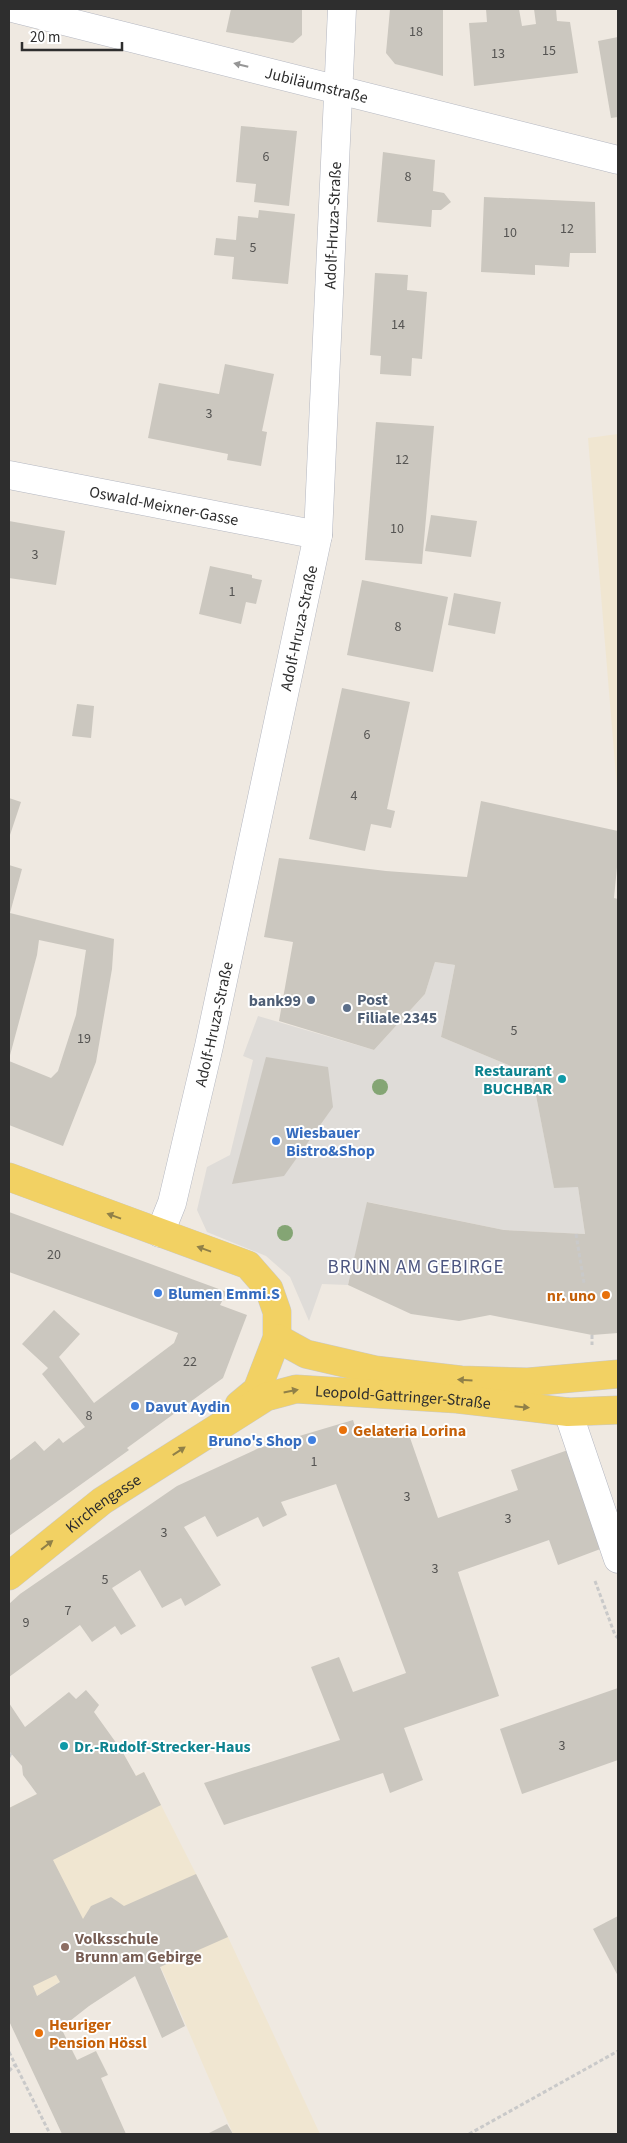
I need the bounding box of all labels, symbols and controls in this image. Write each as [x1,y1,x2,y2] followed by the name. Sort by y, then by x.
[22,20,122,52] scale bar
[409,22,423,42] house number: 18
[30,27,60,48] text: 20 m
[542,41,556,61] house number: 15
[491,44,505,64] house number: 13
[233,61,248,69] one-way arrow
[263,62,370,109] street label: Jubiläumstraße
[263,147,270,167] house number: 6
[319,161,347,290] street label: Adolf-Hruza-Straße
[405,167,412,187] house number: 8
[560,219,574,239] house number: 12
[503,223,517,243] house number: 10
[250,238,257,258] house number: 5
[391,315,405,335] house number: 14
[206,404,213,424] house number: 3
[395,450,409,470] house number: 12
[87,481,240,531] street label: Oswald-Meixner-Gasse
[390,519,404,539] house number: 10
[32,545,39,565] house number: 3
[275,563,323,693] street label: Adolf-Hruza-Straße
[229,582,236,602] house number: 1
[395,617,402,637] house number: 8
[364,725,371,745] house number: 6
[351,786,358,806] house number: 4
[190,959,239,1089] street label: Adolf-Hruza-Straße
[357,989,437,1029] place label: Post Filiale 2345
[249,990,301,1012] place label: bank99
[305,994,317,1006] marker: bank99
[341,1002,353,1014] marker: Post Filiale 2345
[511,1021,518,1041] house number: 5
[77,1029,91,1049] house number: 19
[474,1060,552,1100] place label: Restaurant BUCHBAR
[556,1073,568,1085] marker: Restaurant BUCHBAR
[286,1122,375,1162] place label: Wiesbauer Bistro&Shop
[270,1135,282,1147] marker: Wiesbauer Bistro&Shop
[106,1212,121,1220] one-way arrow
[47,1245,61,1265] house number: 20
[196,1245,211,1253] one-way arrow
[327,1254,505,1281] district label: BRUNN AM GEBIRGE
[168,1283,280,1305] place label: Blumen Emmi.S
[547,1285,596,1307] place label: nr. uno
[152,1287,164,1299] marker: Blumen Emmi.S
[600,1289,612,1301] marker: nr. uno
[183,1352,197,1372] house number: 22
[457,1375,473,1383] one-way arrow
[315,1380,492,1415] street label: Leopold-Gattringer-Straße
[283,1387,299,1395] one-way arrow
[145,1396,230,1418] place label: Davut Aydin
[129,1400,141,1412] marker: Davut Aydin
[515,1403,531,1411] one-way arrow
[86,1406,93,1426] house number: 8
[353,1420,466,1442] place label: Gelateria Lorina
[337,1424,349,1436] marker: Gelateria Lorina
[208,1430,302,1452] place label: Bruno's Shop
[306,1434,318,1446] marker: Bruno's Shop
[173,1447,186,1456] one-way arrow
[311,1452,318,1472] house number: 1
[61,1469,145,1538] street label: Kirchengasse
[404,1487,411,1507] house number: 3
[505,1509,512,1529] house number: 3
[161,1523,168,1543] house number: 3
[40,1540,53,1551] one-way arrow
[432,1559,439,1579] house number: 3
[102,1570,109,1590] house number: 5
[65,1601,72,1621] house number: 7
[23,1613,30,1633] house number: 9
[74,1736,251,1758] place label: Dr.-Rudolf-Strecker-Haus
[559,1736,566,1756] house number: 3
[58,1740,70,1752] marker: Dr.-Rudolf-Strecker-Haus
[74,1928,202,1968] place label: Volksschule Brunn am Gebirge
[59,1941,71,1953] marker: Volksschule Brunn am Gebirge
[49,2014,147,2054] place label: Heuriger Pension Hössl
[33,2027,45,2039] marker: Heuriger Pension Hössl

